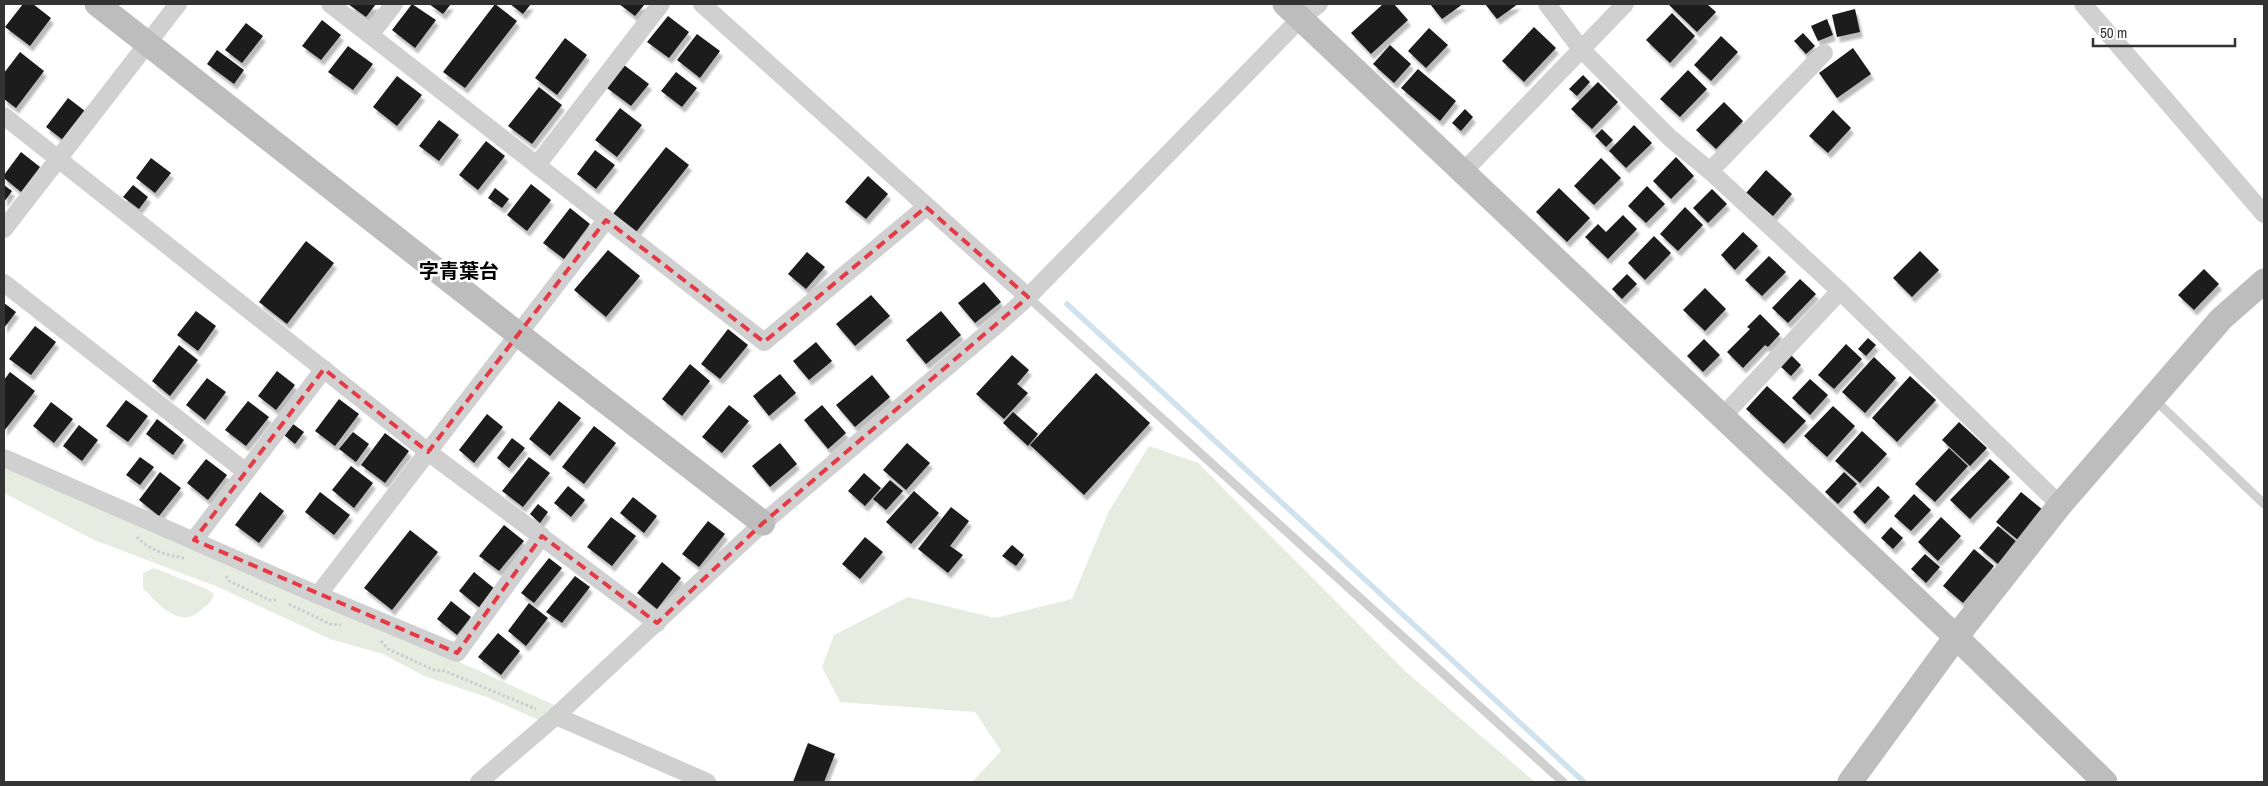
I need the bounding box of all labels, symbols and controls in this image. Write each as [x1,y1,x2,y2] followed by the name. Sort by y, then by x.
[2093,15,2236,47] scale bar
[2100,22,2127,43] text: 50 m
[419,257,499,284] district label: 字青葉台

